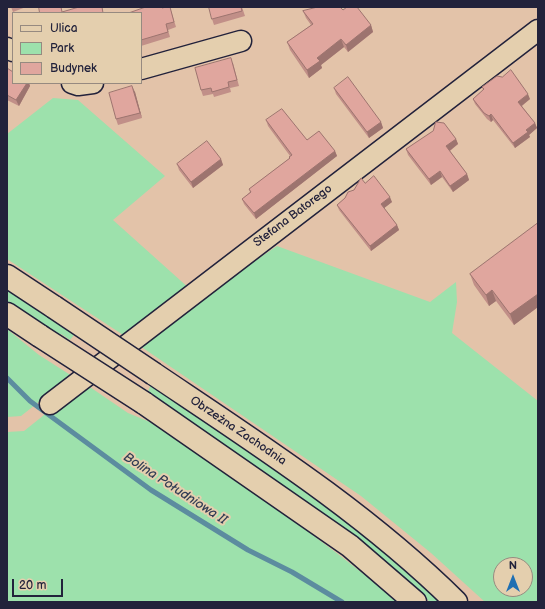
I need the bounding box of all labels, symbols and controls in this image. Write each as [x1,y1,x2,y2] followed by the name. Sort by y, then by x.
[12,12,142,84] legend
[50,21,77,36] text: Ulica
[50,41,74,56] text: Park
[50,61,97,76] text: Budynek
[251,182,335,250] street label: Stefana Batorego
[187,393,289,469] street label: Obrzeżna Zachodnia
[120,450,230,528] water label: Bolina Południowa II
[493,557,533,597] north arrow
[509,559,517,572] text: N
[14,571,65,597] scale bar
[19,578,46,593] text: 20 m

